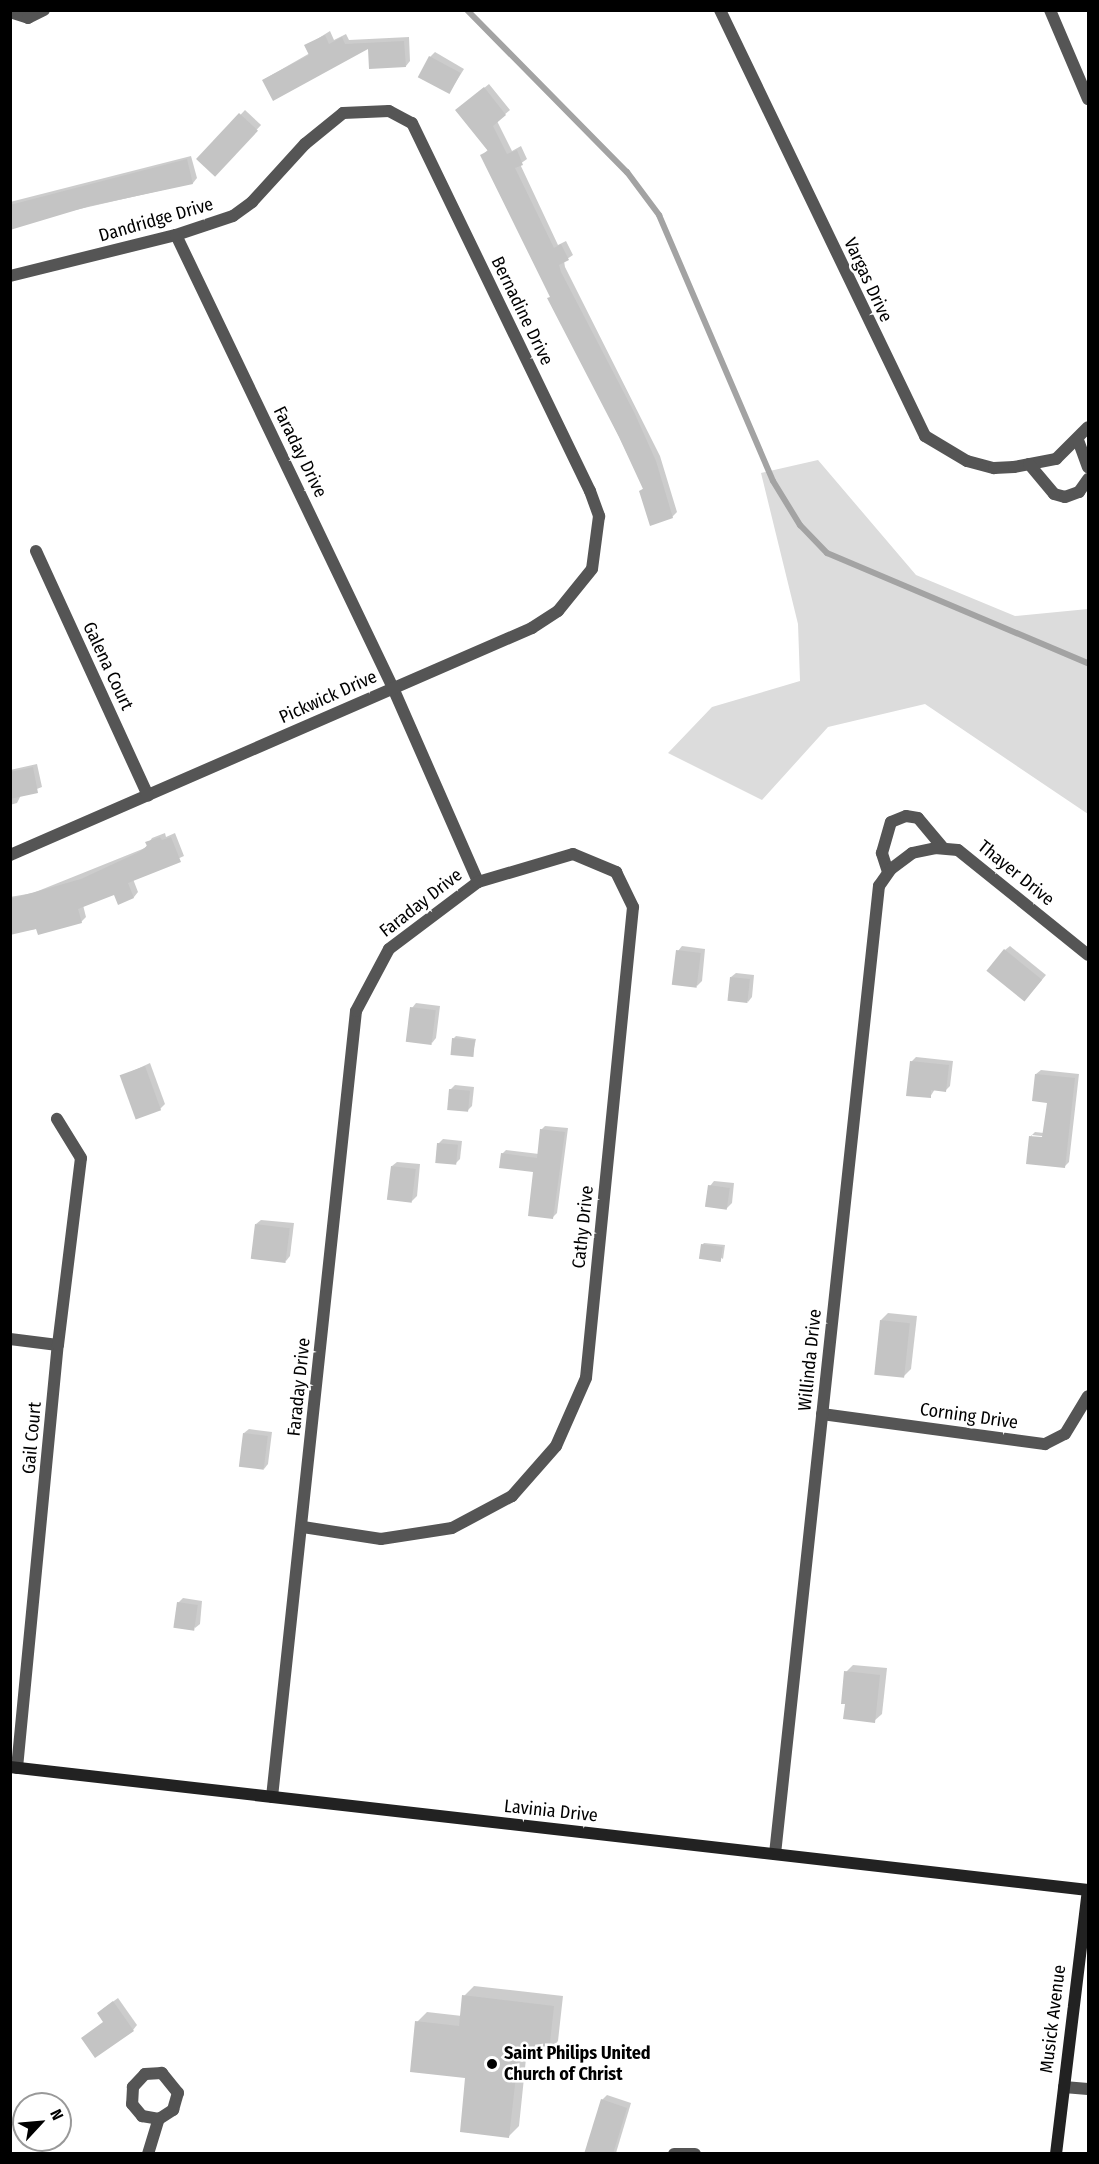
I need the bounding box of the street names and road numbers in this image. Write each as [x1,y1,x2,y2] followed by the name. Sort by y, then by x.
[96,193,216,247] street label: Dandridge Drive
[839,235,897,325] street label: Vargas Drive
[486,253,558,369] street label: Bernadine Drive
[269,403,331,501] street label: Faraday Drive
[78,618,138,714] street label: Galena Court
[276,666,380,728] street label: Pickwick Drive
[974,836,1058,910] street label: Thayer Drive
[375,864,467,942] street label: Faraday Drive
[568,1184,598,1270] street label: Cathy Drive
[794,1308,826,1412] street label: Willinda Drive
[283,1337,315,1437] street label: Faraday Drive
[919,1398,1019,1434] street label: Corning Drive
[18,1401,46,1475] street label: Gail Court
[503,1795,599,1827] street label: Lavinia Drive
[1036,1964,1070,2074] street label: Musick Avenue

